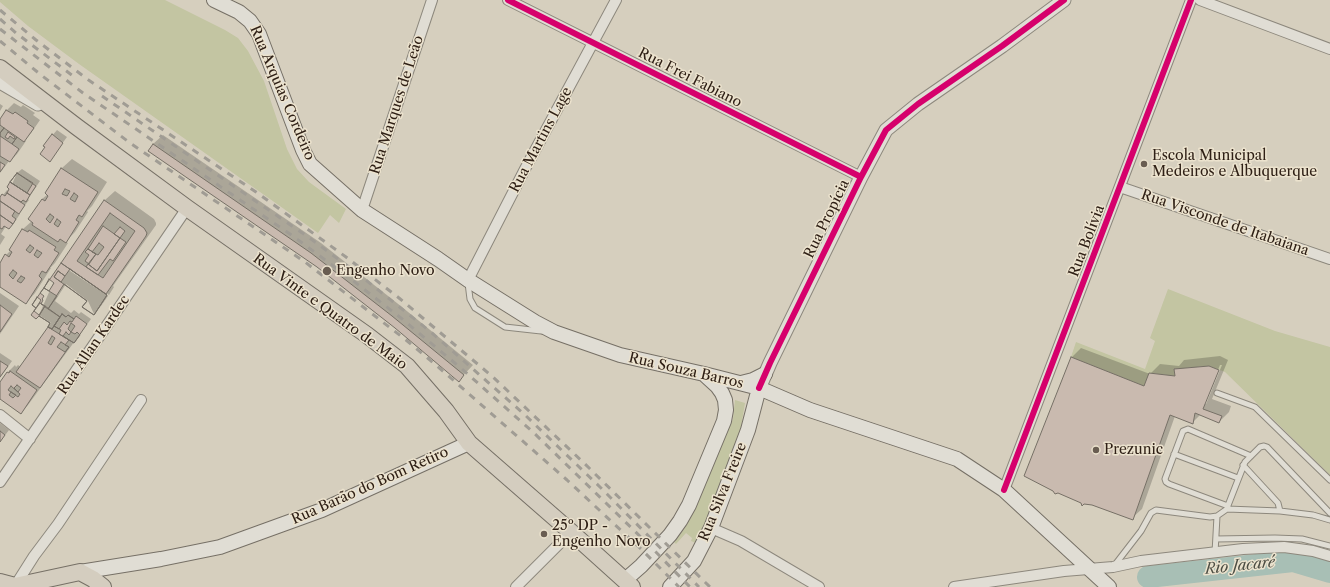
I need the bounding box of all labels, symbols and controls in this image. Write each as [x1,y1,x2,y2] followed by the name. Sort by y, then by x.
[246,23,318,163] street label: Rua Arquias Cordeiro
[367,33,427,177] street label: Rua Marques de Leão
[635,45,745,111] street label: Rua Frei Fabiano
[506,84,576,196] street label: Rua Martins Lage
[1152,148,1317,180] place label: Escola Municipal Medeiros e Albuquerque
[1139,159,1149,169] marker: Escola Municipal Medeiros e Albuquerque
[801,177,853,261] street label: Rua Propícia
[1139,186,1311,260] street label: Rua Visconde de Itabaiana
[1066,203,1108,279] street label: Rua Bolívia
[250,250,410,374] street label: Rua Vinte e Quatro de Maio
[336,263,435,279] place label: Engenho Novo
[321,265,333,277] marker: Engenho Novo
[55,292,133,398] street label: Rua Allan Kardec
[627,350,745,392] street label: Rua Souza Barros
[695,440,751,544] street label: Rua Silva Freire
[1104,442,1163,458] place label: Prezunic
[289,444,451,528] street label: Rua Barão do Bom Retiro
[1091,445,1101,455] marker: Prezunic
[552,518,651,550] place label: 25º DP - Engenho Novo
[539,529,549,539] marker: 25º DP - Engenho Novo
[1204,553,1276,579] water label: Rio Jacaré

